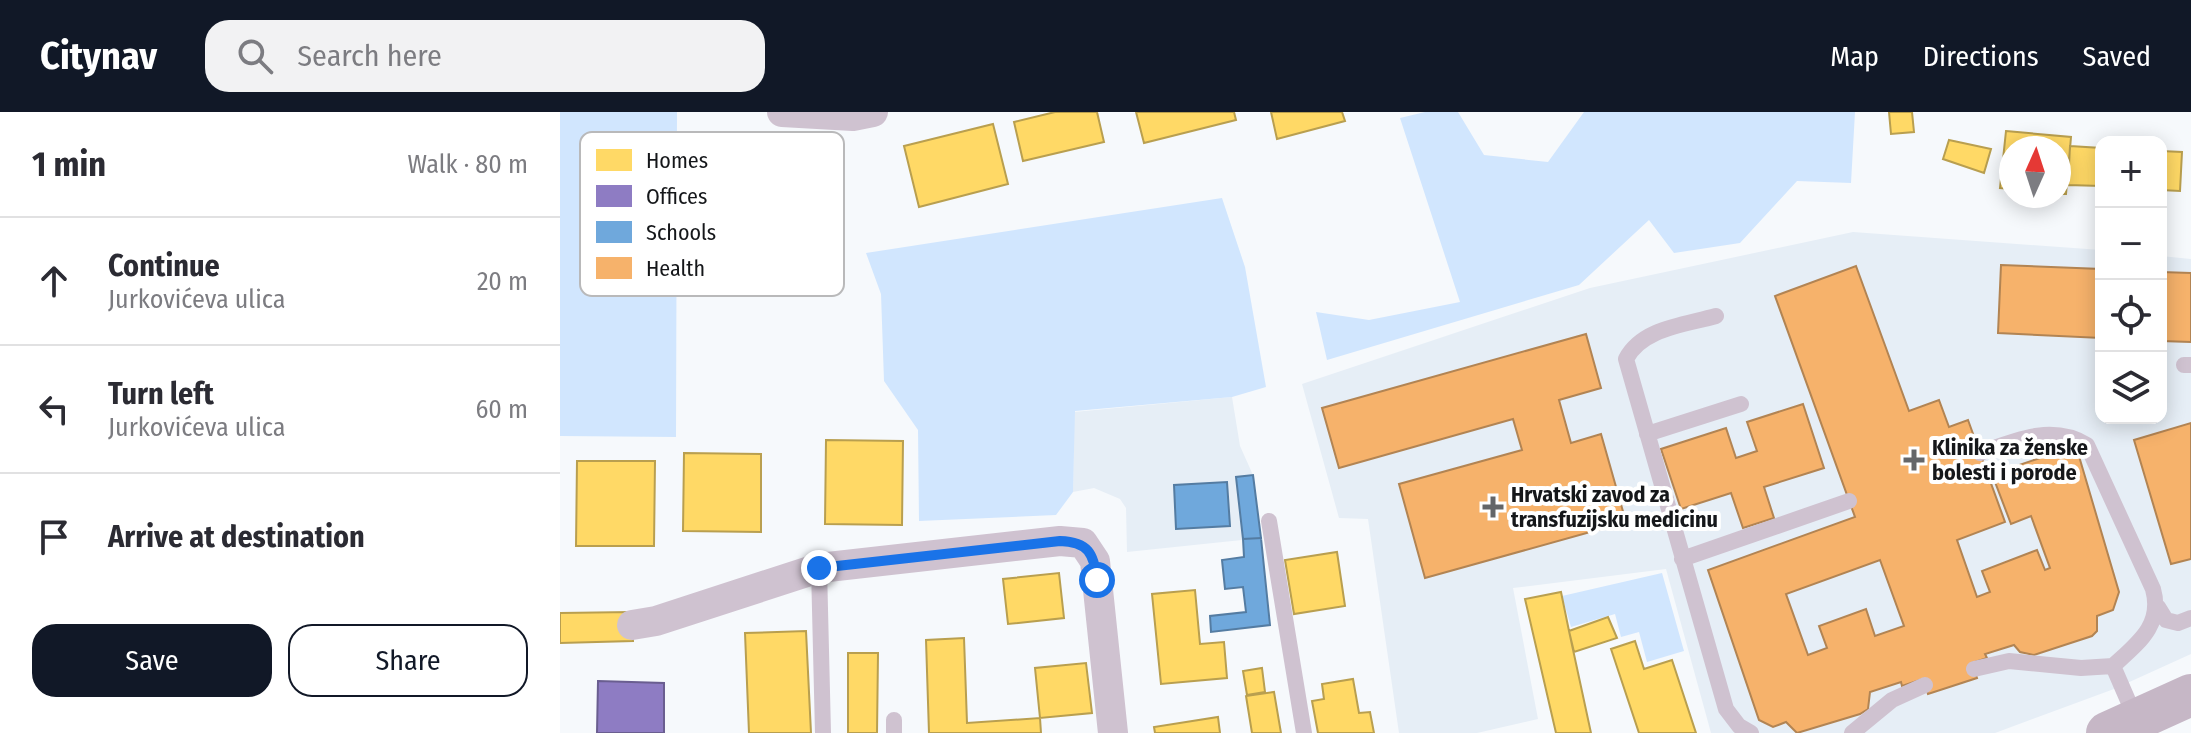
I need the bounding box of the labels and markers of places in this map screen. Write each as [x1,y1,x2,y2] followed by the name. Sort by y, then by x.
[1932,434,2088,486] place label: Klinika za ženske bolesti i porode
[1903,449,1925,471] marker: Klinika za ženske bolesti i porode
[1511,481,1718,533] place label: Hrvatski zavod za transfuzijsku medicinu
[1482,496,1504,518] marker: Hrvatski zavod za transfuzijsku medicinu

